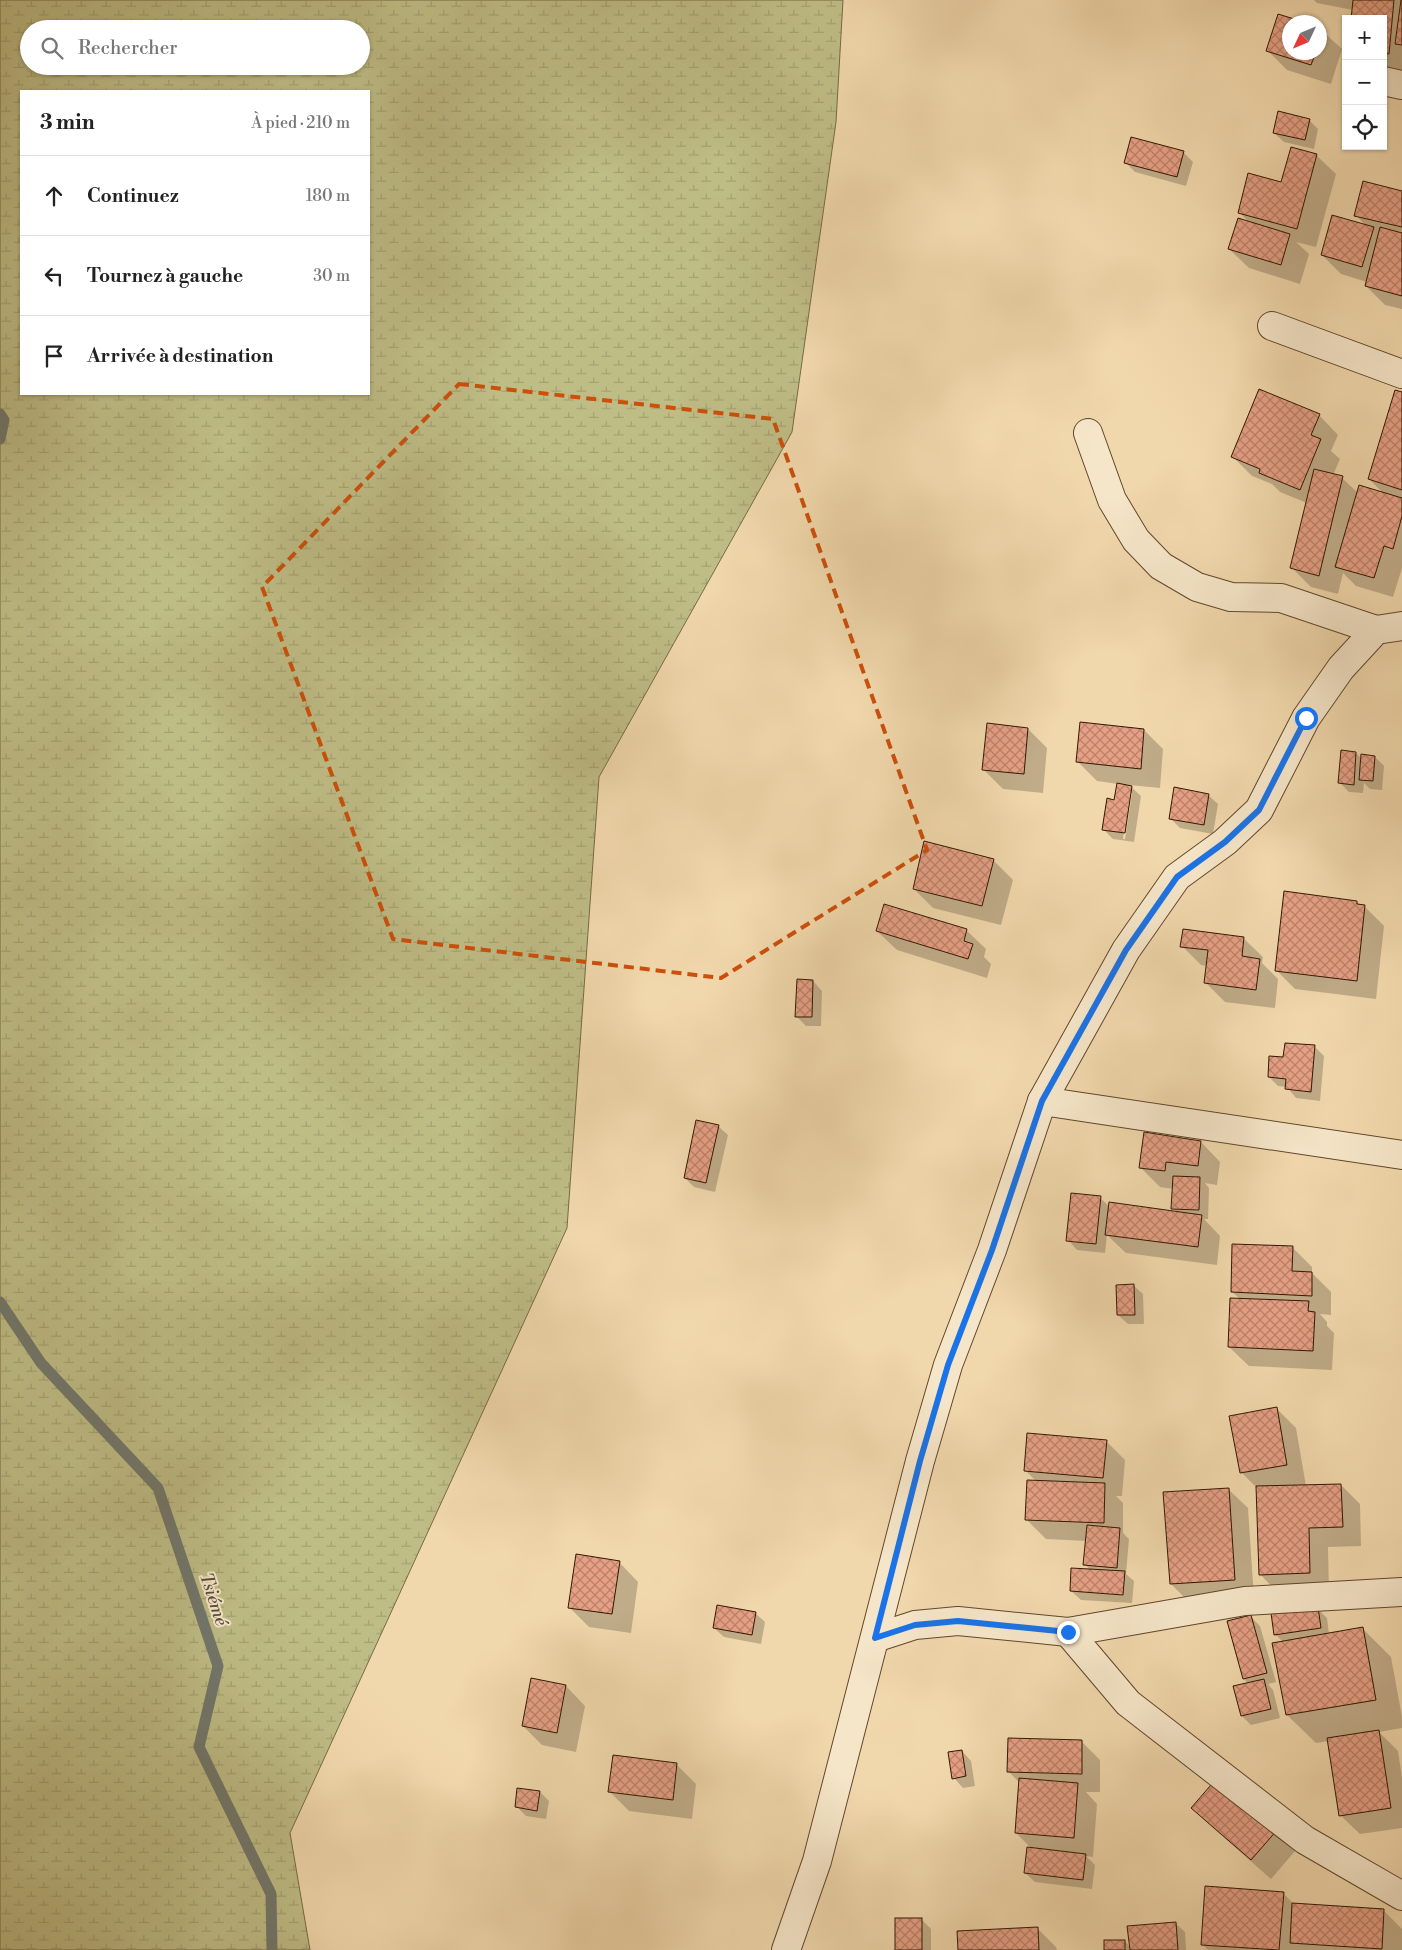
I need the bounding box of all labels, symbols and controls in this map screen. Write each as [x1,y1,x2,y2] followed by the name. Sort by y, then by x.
[1282,15,1327,60] north arrow
[1342,15,1387,150] map controls
[1342,15,1387,60] button: +
[20,20,370,75] search box
[38,34,66,62] icon: search
[78,36,177,60] text: Rechercher
[1342,60,1387,105] button: −
[1342,105,1387,150] button: locate
[40,110,95,136] text: 3 min
[251,113,350,133] text: À pied · 210 m
[40,182,68,210] icon: ahead
[87,184,179,208] text: Continuez
[306,186,350,206] text: 180 m
[40,262,68,290] icon: left
[87,264,243,288] text: Tournez à gauche
[313,266,350,286] text: 30 m
[40,342,68,370] icon: arrive
[87,344,273,368] text: Arrivée à destination
[1295,707,1318,730] route start
[194,1570,233,1630] water label: Tsiémé
[1057,1621,1080,1644] route end

